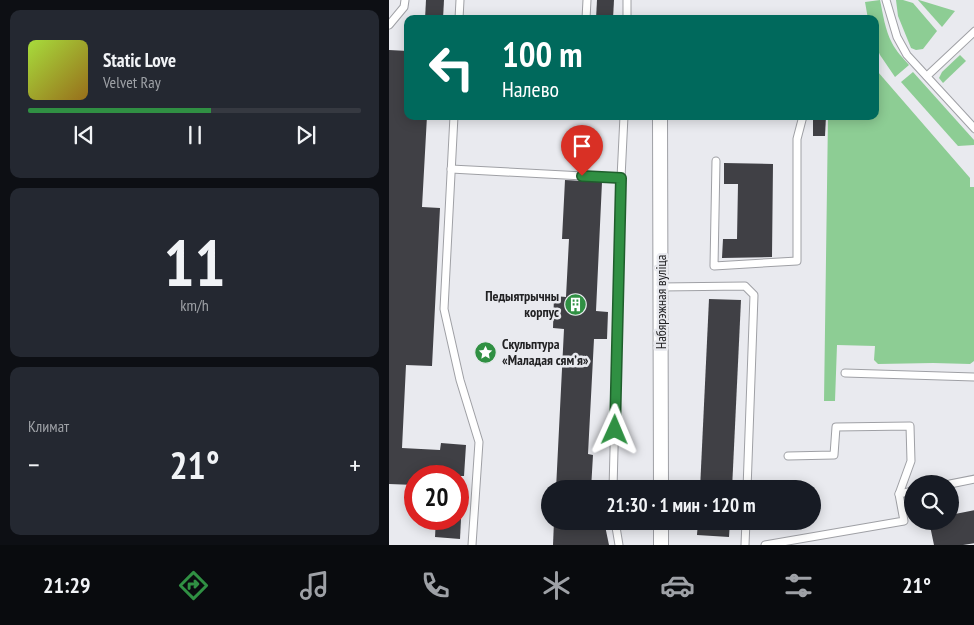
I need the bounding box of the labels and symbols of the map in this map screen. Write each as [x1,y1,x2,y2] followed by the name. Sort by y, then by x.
[561,125,603,176] pin
[652,255,670,349] street label: Набярэжная вуліца
[485,287,559,321] place label: Педыятрычны корпус
[563,292,587,316] building icon: Педыятрычны корпус
[502,335,589,369] place label: Скульптура «Маладая сямʼя»
[474,340,498,364] place icon: Скульптура «Маладая сямʼя»
[588,403,640,455] position arrow
[404,465,469,530] speed limit sign: 20

